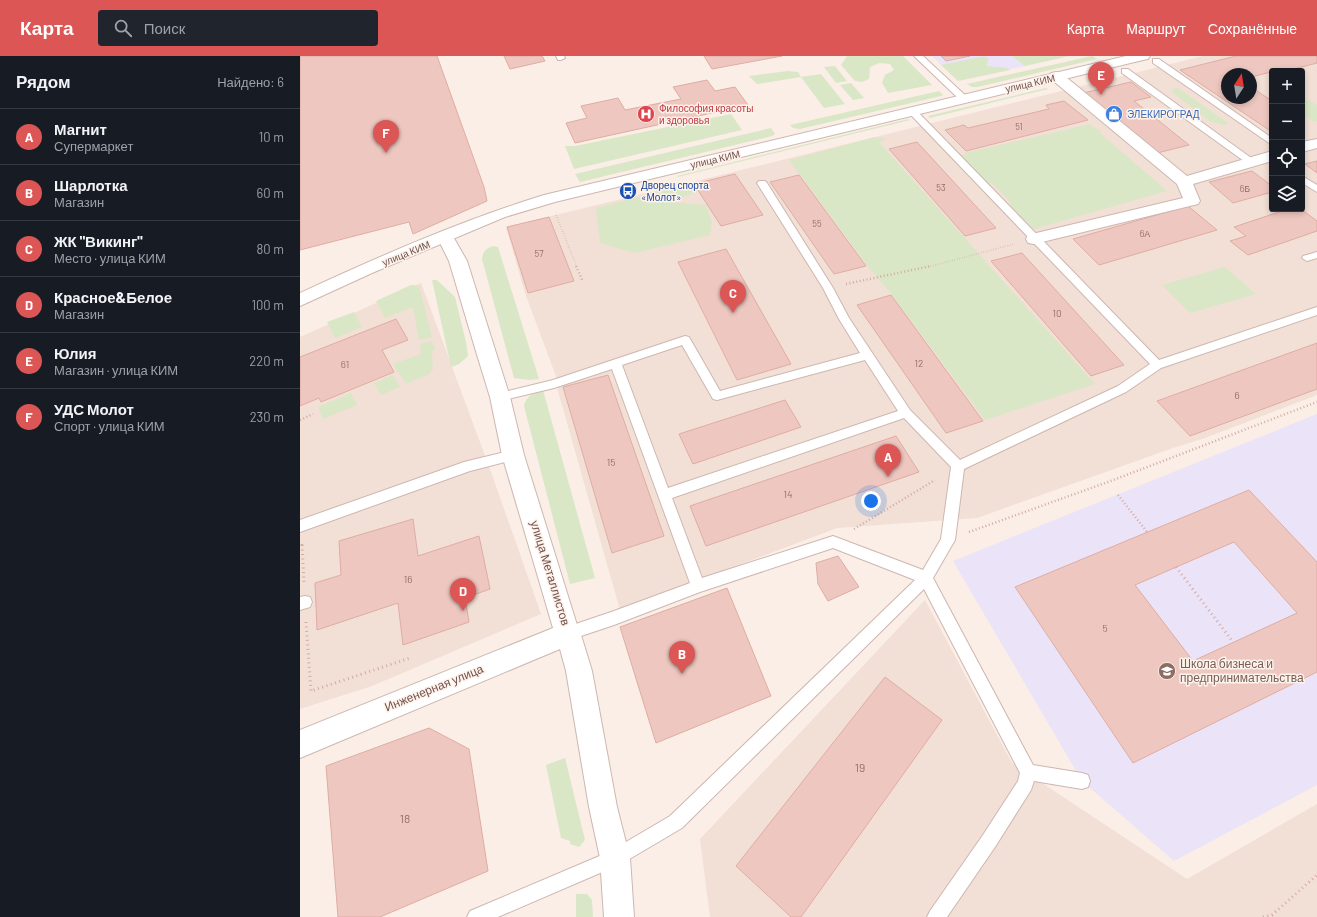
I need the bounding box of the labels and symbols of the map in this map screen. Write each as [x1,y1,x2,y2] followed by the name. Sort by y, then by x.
[1088,62,1114,95] pin: E
[1221,68,1257,104] north arrow
[1004,71,1056,95] street label: улица КИМ
[659,102,753,126] place label: Философия красоты и здоровья
[636,104,656,124] hospital icon: Философия красоты и здоровья
[1104,104,1124,124] shop icon: ЭЛЕКИРОГРАД
[1127,108,1200,120] place label: ЭЛЕКИРОГРАД
[373,120,399,153] pin: F
[1015,121,1023,132] house number: 51
[689,147,741,171] street label: улица КИМ
[641,179,709,203] place label: Дворец спорта «Молот»
[618,181,638,201] bus stop icon: Дворец спорта «Молот»
[936,182,946,193] house number: 53
[1240,183,1250,194] house number: 6Б
[812,218,822,229] house number: 55
[1140,228,1150,239] house number: 6А
[380,238,432,268] street label: улица КИМ
[535,248,544,259] house number: 57
[720,280,746,313] pin: C
[1052,307,1062,319] house number: 10
[915,357,923,369] house number: 12
[341,358,349,370] house number: 61
[1234,389,1240,401] house number: 6
[875,444,901,477] pin: A
[607,456,615,468] house number: 15
[783,488,793,500] house number: 14
[861,491,881,511] your location
[527,519,574,627] street label: улица Металлистов
[404,573,412,585] house number: 16
[450,578,476,611] pin: D
[1102,622,1108,634] house number: 5
[669,641,695,674] pin: B
[1180,656,1304,685] place label: Школа бизнеса и предпринимательства
[382,661,486,714] street label: Инженерная улица
[1157,661,1177,681] school or university icon: Школа бизнеса и предпринимательства
[855,760,865,774] house number: 19
[400,811,410,825] house number: 18

